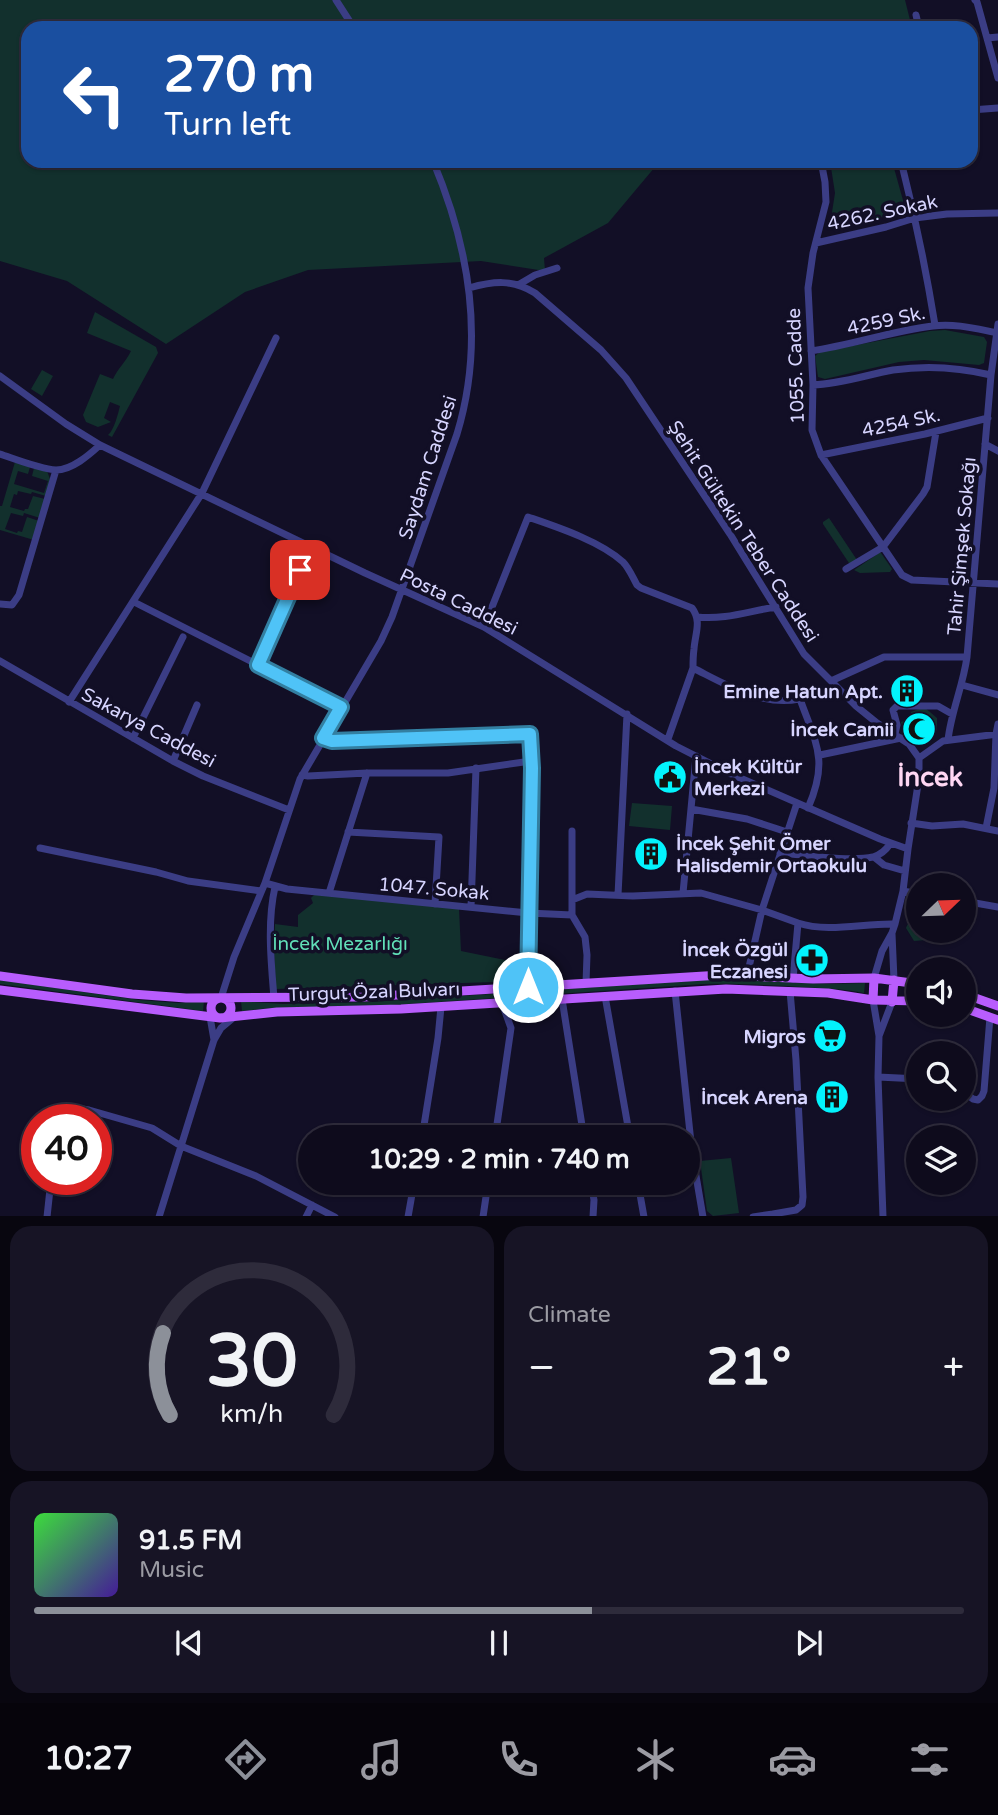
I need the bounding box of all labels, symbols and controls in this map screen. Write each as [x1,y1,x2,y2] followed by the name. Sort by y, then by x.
[164,46,314,105] text: 270 m
[49,49,140,140] icon: left
[164,106,291,144] text: Turn left
[825,191,939,235] street label: 4262. Sokak
[845,302,927,340] street label: 4259 Sk.
[783,308,809,424] street label: 1055. Cadde
[394,393,462,542] street label: Saydam Caddesi
[860,404,942,442] street label: 4254 Sk.
[663,417,823,646] street label: Şehit Gültekin Teber Caddesi
[943,456,981,636] street label: Tahir Şimşek Sokağı
[270,540,330,600] pin
[281,551,319,589] icon: arrive
[396,564,521,640] street label: Posta Caddesi
[888,672,926,710] building icon: Emine Hatun Apt.
[723,681,883,704] place label: Emine Hatun Apt.
[78,683,219,772] street label: Sakarya Caddesi
[900,710,938,748] mosque icon: İncek Camii
[790,719,894,741] place label: İncek Camii
[694,756,803,800] place label: İncek Kültür Merkezi
[651,758,689,796] public building icon: İncek Kültür Merkezi
[897,762,963,793] district label: İncek
[676,832,867,877] place label: İncek Şehit Ömer Halisdemir Ortaokulu
[632,835,670,873] building icon: İncek Şehit Ömer Halisdemir Ortaokulu
[378,873,490,905] street label: 1047. Sokak
[906,873,976,943] north arrow
[906,873,976,1195] map controls
[272,933,408,955] park label: İncek Mezarlığı
[682,938,788,983] place label: İncek Özgül Eczanesi
[793,941,831,979] pharmacy icon: İncek Özgül Eczanesi
[491,950,565,1024] position arrow
[906,957,976,1027] button: sound
[288,978,460,1006] street label: Turgut Özal Bulvarı
[811,1017,849,1055] supermarket icon: Migros
[743,1026,806,1049] place label: Migros
[906,1041,976,1111] button: search
[813,1078,851,1116] building icon: İncek Arena
[701,1087,808,1109] place label: İncek Arena
[21,1104,112,1195] speed limit sign: 40
[906,1125,976,1195] button: layers
[368,1144,630,1175] text: 10:29 · 2 min · 740 m
[528,1301,611,1329] text: Climate
[206,1318,298,1406] text: 30
[706,1336,791,1399] text: 21°
[528,1345,555,1391] text: −
[943,1345,964,1391] text: +
[221,1398,283,1428] text: km/h
[139,1525,242,1556] text: 91.5 FM
[139,1556,204,1584] text: Music
[170,1624,208,1662] icon: previous
[480,1624,518,1662] icon: pause
[790,1624,828,1662] icon: next
[221,1735,270,1784] icon: directions
[357,1735,406,1784] icon: music
[494,1735,543,1784] icon: phone
[631,1735,680,1784] icon: climate
[768,1735,817,1784] icon: car
[905,1735,954,1784] icon: filters
[44,1740,133,1778] text: 10:27

